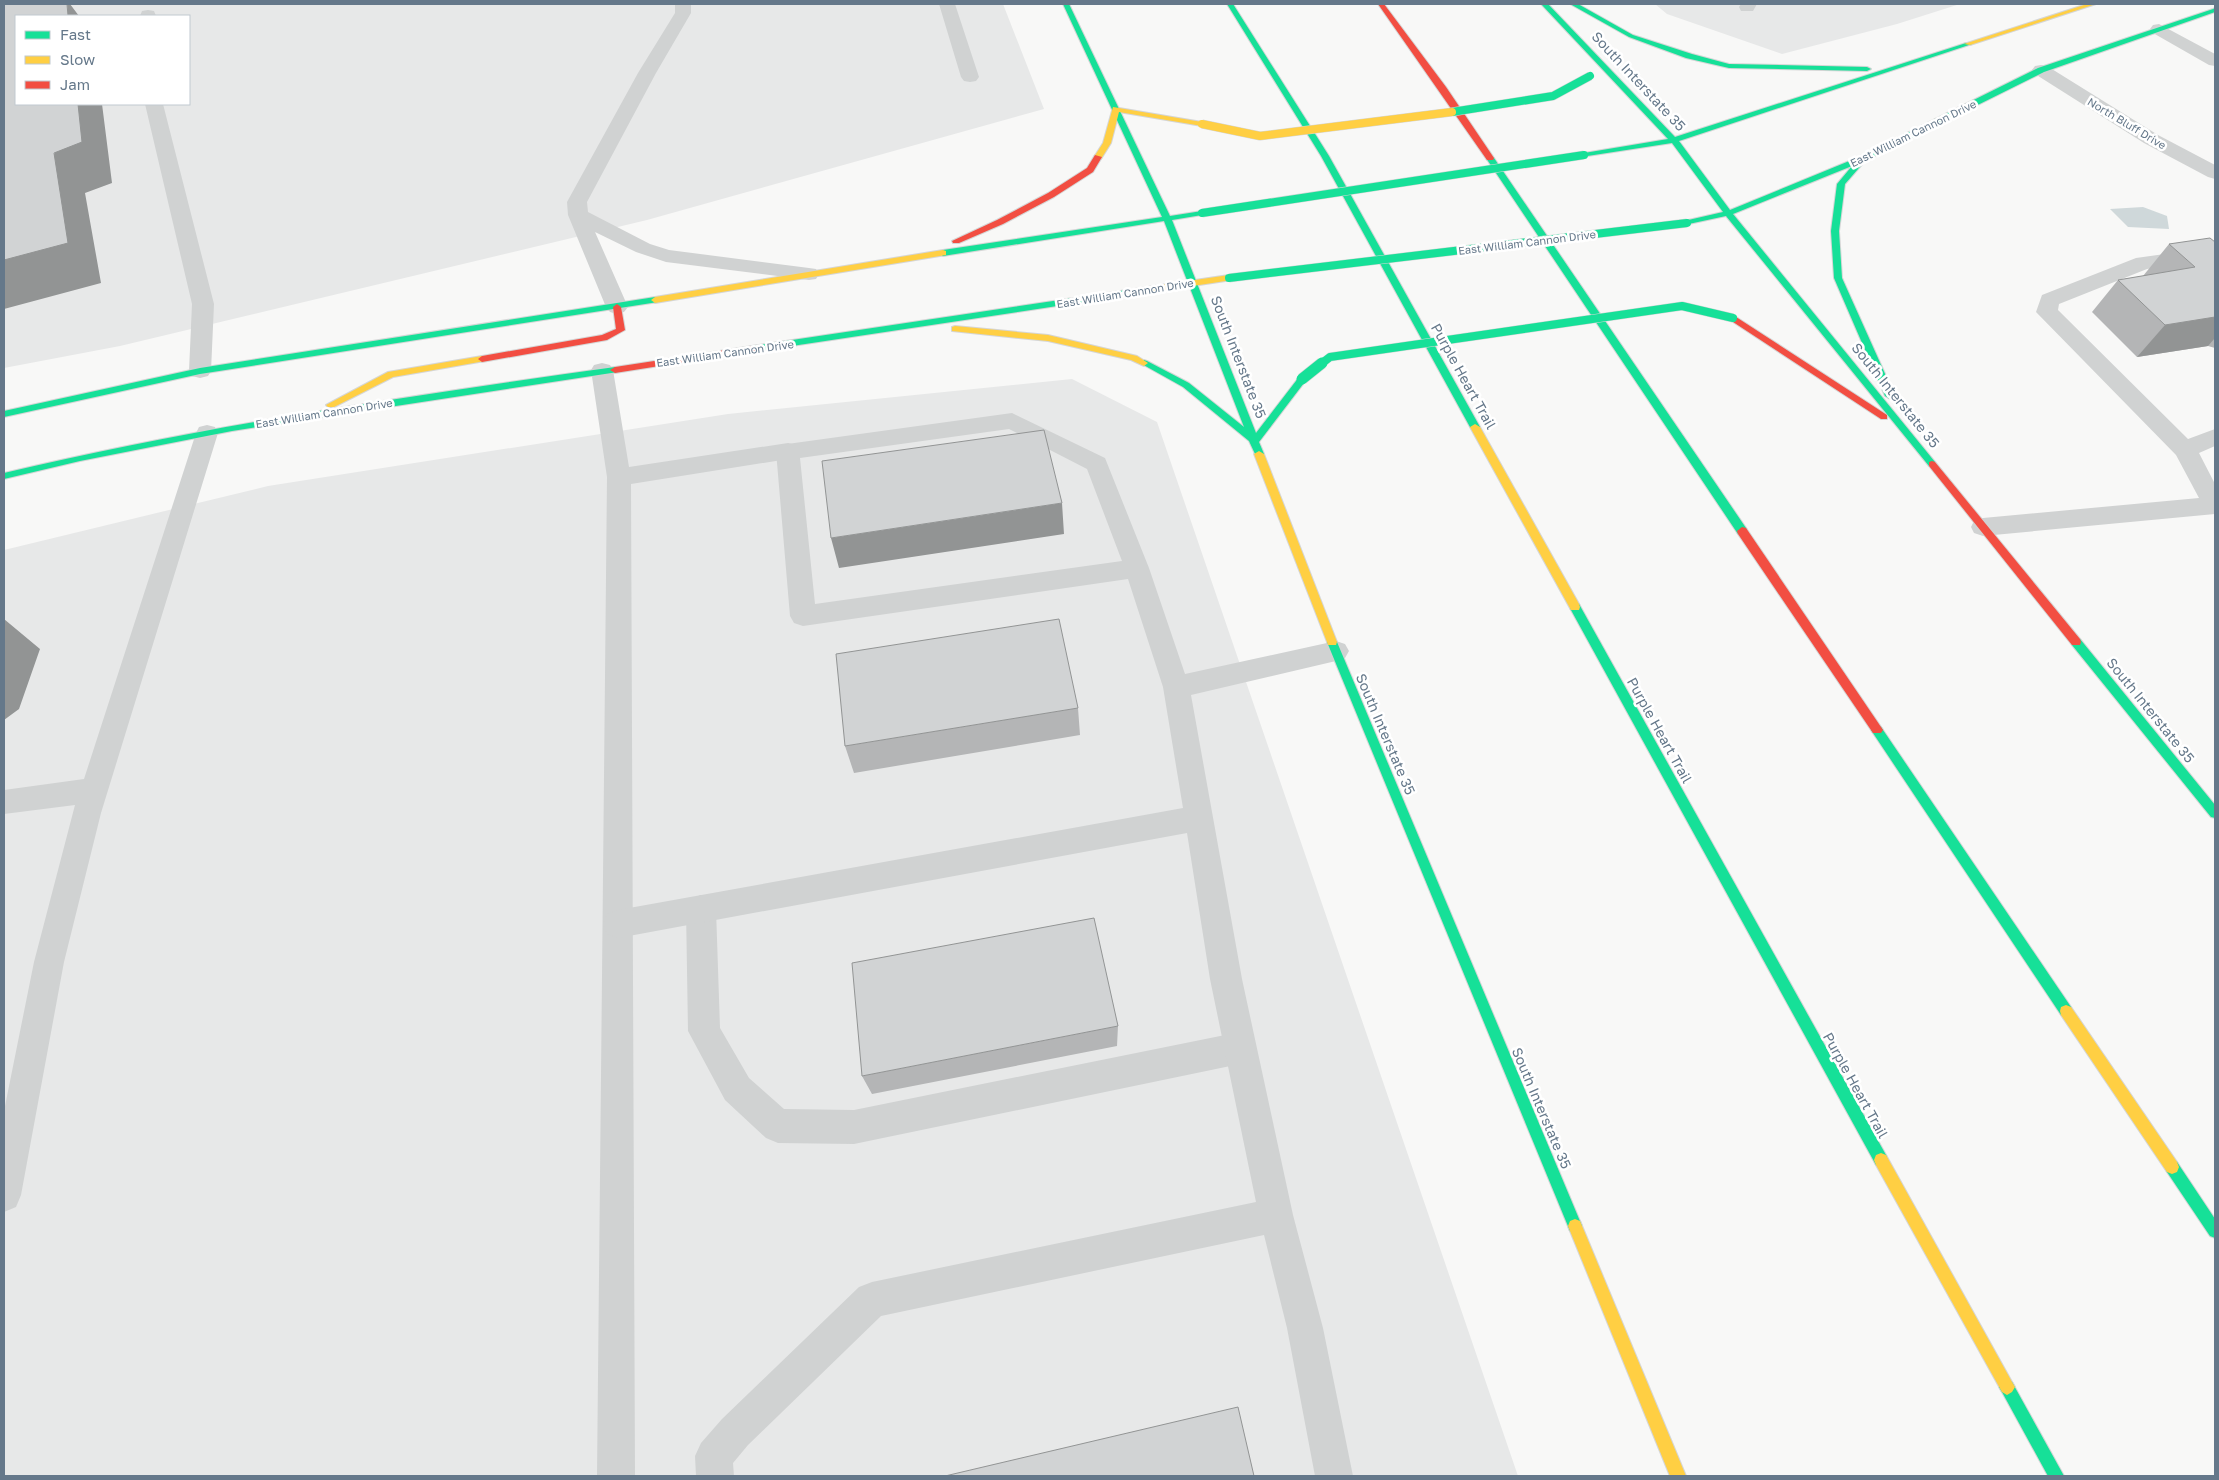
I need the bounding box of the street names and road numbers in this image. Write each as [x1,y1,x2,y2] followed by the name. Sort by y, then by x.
[1588,28,1690,134] street label: South Interstate 35
[2085,94,2169,152] street label: North Bluff Drive
[1848,97,1978,169] street label: East William Cannon Drive
[1457,227,1597,257] street label: East William Cannon Drive
[1056,276,1194,310] street label: East William Cannon Drive
[1208,293,1270,421] street label: South Interstate 35
[1428,320,1500,432] street label: Purple Heart Trail
[655,337,795,369] street label: East William Cannon Drive
[1849,339,1943,451] street label: South Interstate 35
[255,396,393,430] street label: East William Cannon Drive
[2104,654,2198,766] street label: South Interstate 35
[1353,671,1419,797] street label: South Interstate 35
[1624,674,1696,786] street label: Purple Heart Trail
[1820,1029,1892,1141] street label: Purple Heart Trail
[1509,1045,1575,1171] street label: South Interstate 35

